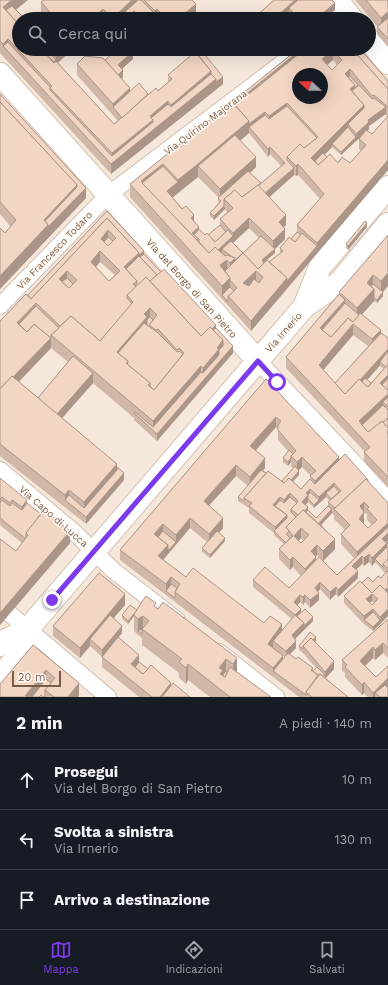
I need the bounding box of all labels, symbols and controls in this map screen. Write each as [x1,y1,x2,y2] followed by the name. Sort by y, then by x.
[12,12,376,56] search box
[26,23,48,45] icon: search
[58,25,127,43] text: Cerca qui
[292,68,328,104] north arrow
[162,87,249,157] street label: Via Quirino Majorana
[14,209,94,291] street label: Via Francesco Todaro
[144,236,239,340] street label: Via del Borgo di San Pietro
[263,310,304,355] street label: Via Irnerio
[268,373,286,391] route start
[17,484,91,549] street label: Via Capo di Lucca
[43,591,61,609] route end
[12,669,61,688] scale bar
[18,671,46,684] text: 20 m
[16,713,62,733] text: 2 min
[279,716,372,731] text: A piedi · 140 m
[54,763,118,781] text: Prosegui
[16,769,38,791] icon: ahead
[342,772,372,787] text: 10 m
[54,781,223,796] text: Via del Borgo di San Pietro
[54,823,174,841] text: Svolta a sinistra
[16,829,38,851] icon: left
[334,832,372,847] text: 130 m
[54,841,119,856] text: Via Irnerio
[16,889,38,911] icon: arrive
[54,891,210,909] text: Arrivo a destinazione
[43,939,79,976] tab: Mappa
[165,939,223,976] tab: Indicazioni
[309,939,345,976] tab: Salvati

